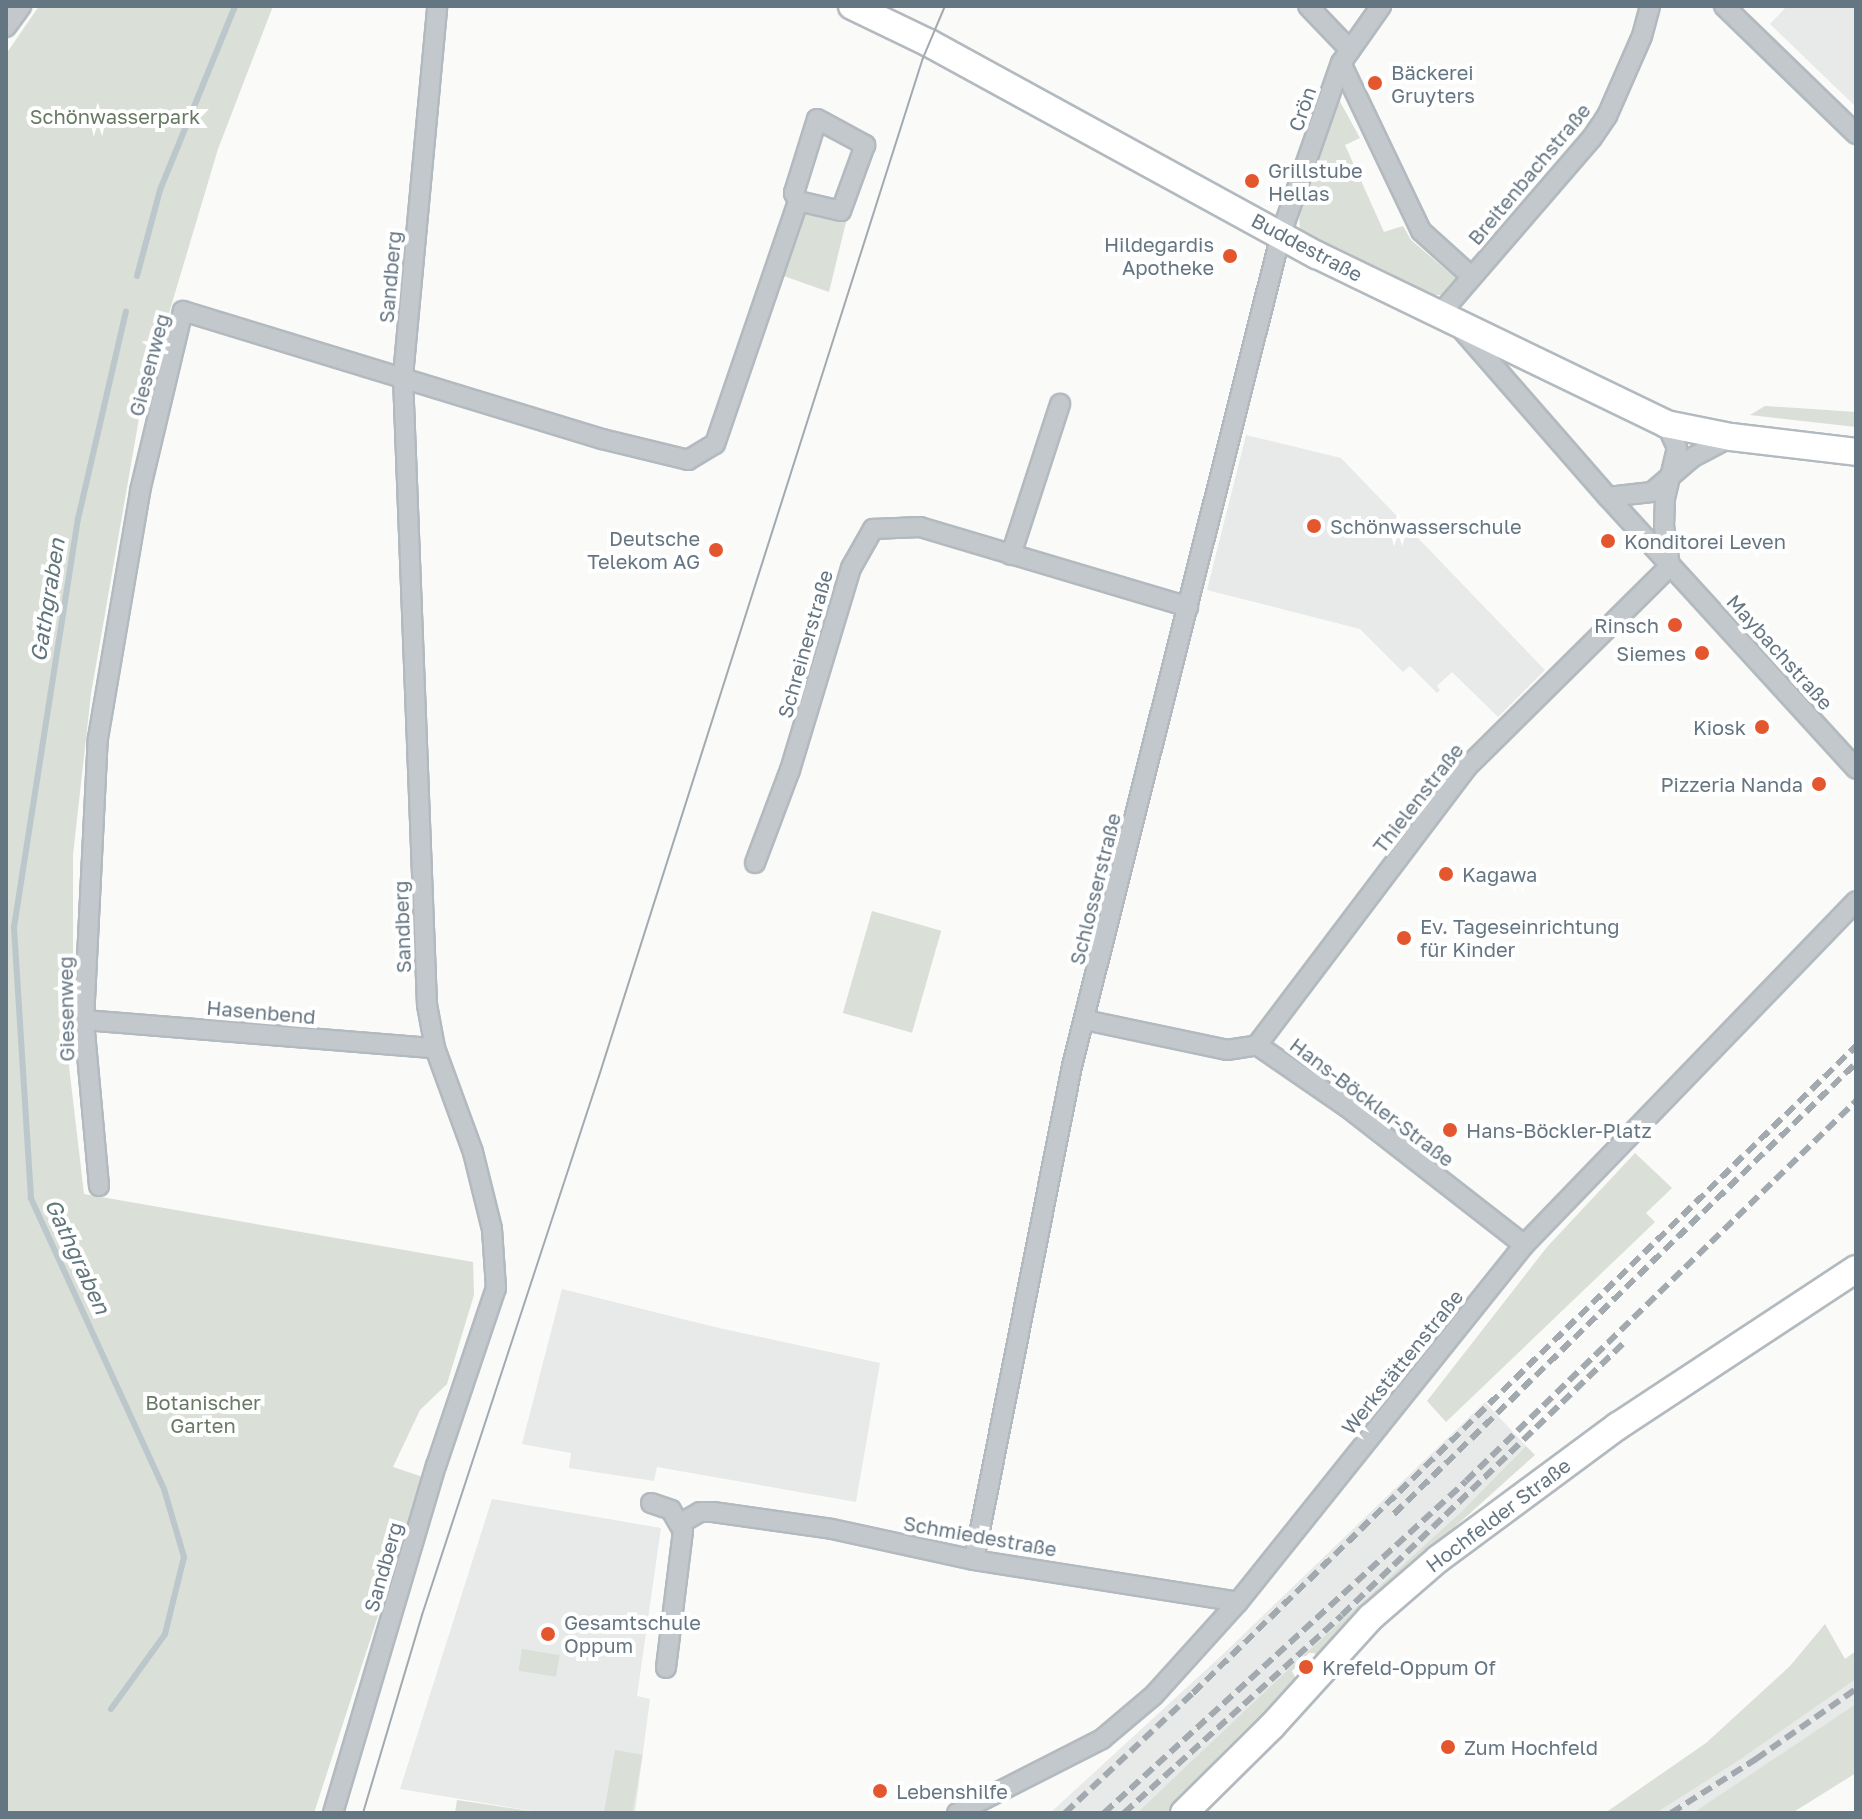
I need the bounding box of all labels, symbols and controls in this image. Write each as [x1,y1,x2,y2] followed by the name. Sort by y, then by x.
[1391,60,1475,107] place label: Bäckerei Gruyters
[1366,74,1384,92] marker: Bäckerei Gruyters
[1283,84,1321,134] street label: Crön
[1463,98,1595,250] street label: Breitenbachstraße
[30,104,200,128] park label: Schönwasserpark
[1268,158,1363,205] place label: Grillstube Hellas
[1243,172,1261,190] marker: Grillstube Hellas
[1247,208,1367,286] street label: Buddestraße
[374,230,406,324] street label: Sandberg
[1104,232,1214,279] place label: Hildegardis Apotheke
[1221,247,1239,265] marker: Hildegardis Apotheke
[124,311,174,419] street label: Giesenweg
[1330,514,1521,538] place label: Schönwasserschule
[1305,517,1323,535] marker: Schönwasserschule
[587,526,700,573] place label: Deutsche Telekom AG
[1624,529,1786,553] place label: Konditorei Leven
[1599,532,1617,550] marker: Konditorei Leven
[24,537,70,663] water label: Gathgraben
[707,541,725,559] marker: Deutsche Telekom AG
[772,567,838,721] street label: Schreinerstraße
[1722,589,1838,715] street label: Maybachstraße
[1594,613,1659,637] place label: Rinsch
[1666,616,1684,634] marker: Rinsch
[1616,641,1686,665] place label: Siemes
[1693,644,1711,662] marker: Siemes
[1693,715,1746,739] place label: Kiosk
[1753,718,1771,736] marker: Kiosk
[1368,738,1468,858] street label: Thielenstraße
[1660,772,1803,796] place label: Pizzeria Nanda
[1810,775,1828,793] marker: Pizzeria Nanda
[1065,811,1125,967] street label: Schlosserstraße
[1462,862,1537,886] place label: Kagawa
[1437,865,1455,883] marker: Kagawa
[388,880,416,974] street label: Sandberg
[1420,914,1620,961] place label: Ev. Tageseinrichtung für Kinder
[1395,929,1413,947] marker: Ev. Tageseinrichtung für Kinder
[53,956,79,1062] street label: Giesenweg
[205,995,317,1029] street label: Hasenbend
[1285,1033,1459,1171] street label: Hans-Böckler-Straße
[1466,1118,1652,1142] place label: Hans-Böckler-Platz
[1441,1121,1459,1139] marker: Hans-Böckler-Platz
[40,1194,116,1318] water label: Gathgraben
[1336,1285,1468,1439] street label: Werkstättenstraße
[145,1390,261,1437] park label: Botanischer Garten
[1421,1453,1575,1577] street label: Hochfelder Straße
[901,1511,1059,1561] street label: Schmiedestraße
[359,1519,407,1615] street label: Sandberg
[564,1610,701,1657] place label: Gesamtschule Oppum
[539,1625,557,1643] marker: Gesamtschule Oppum
[1322,1655,1496,1679] place label: Krefeld-Oppum Of
[1297,1658,1315,1676] marker: Krefeld-Oppum Of
[1464,1735,1598,1759] place label: Zum Hochfeld
[1439,1738,1457,1756] marker: Zum Hochfeld
[896,1779,1008,1803] place label: Lebenshilfe
[871,1782,889,1800] marker: Lebenshilfe

